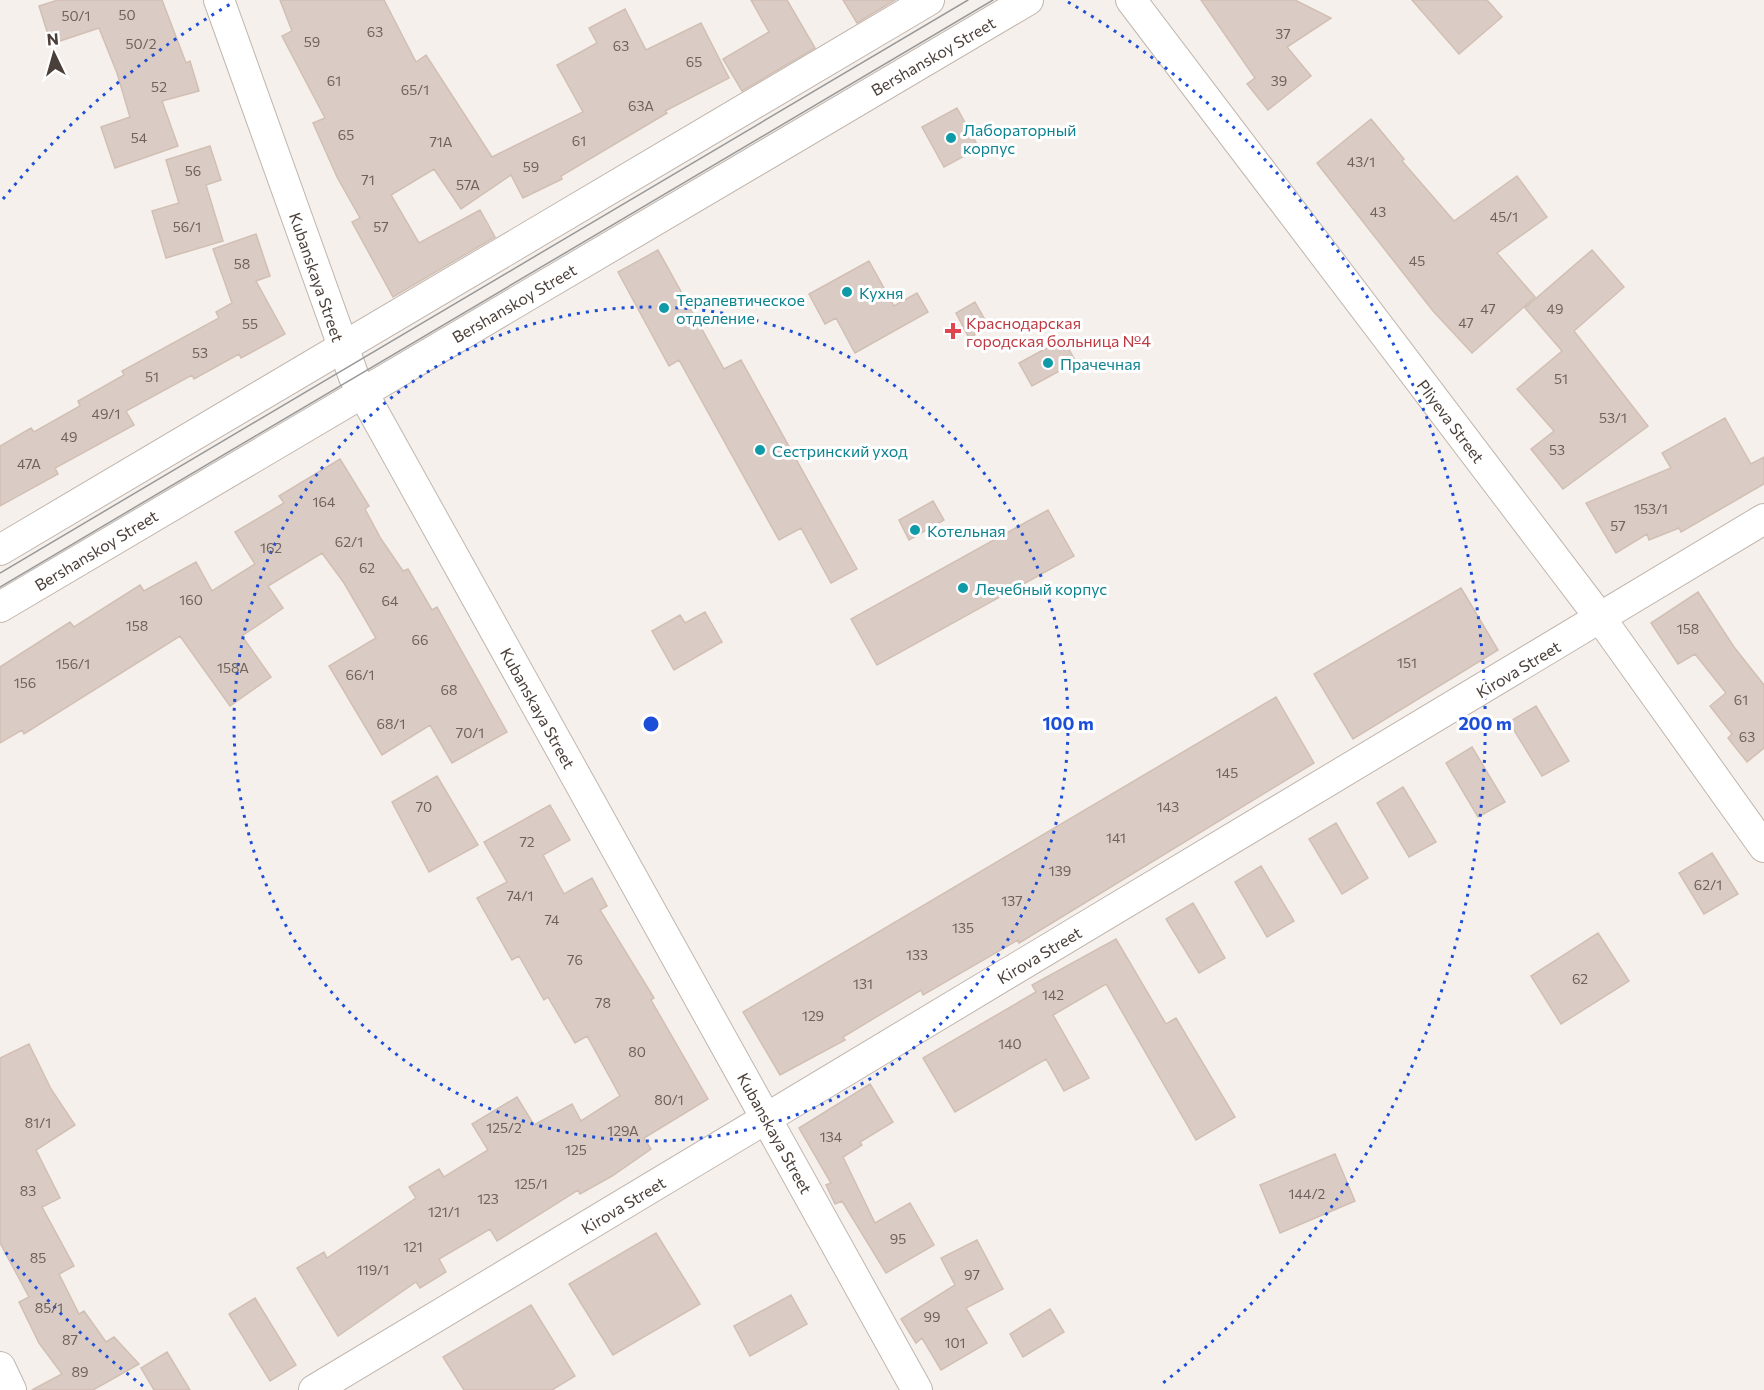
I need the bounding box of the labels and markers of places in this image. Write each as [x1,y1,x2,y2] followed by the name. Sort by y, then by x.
[963,120,1076,157] place label: Лабораторный корпус
[944,131,958,145] marker: Лабораторный корпус
[859,283,904,302] place label: Кухня
[840,285,854,299] marker: Кухня
[676,290,805,327] place label: Терапевтическое отделение
[657,301,671,315] marker: Терапевтическое отделение
[966,313,1151,350] place label: Краснодарская городская больница №4
[944,322,962,340] marker: Краснодарская городская больница №4
[1060,354,1141,373] place label: Прачечная
[1041,356,1055,370] marker: Прачечная
[772,441,908,460] place label: Сестринский уход
[753,443,767,457] marker: Сестринский уход
[927,521,1006,540] place label: Котельная
[908,523,922,537] marker: Котельная
[975,579,1107,598] place label: Лечебный корпус
[956,581,970,595] marker: Лечебный корпус
[641,714,661,734] centre of rings

